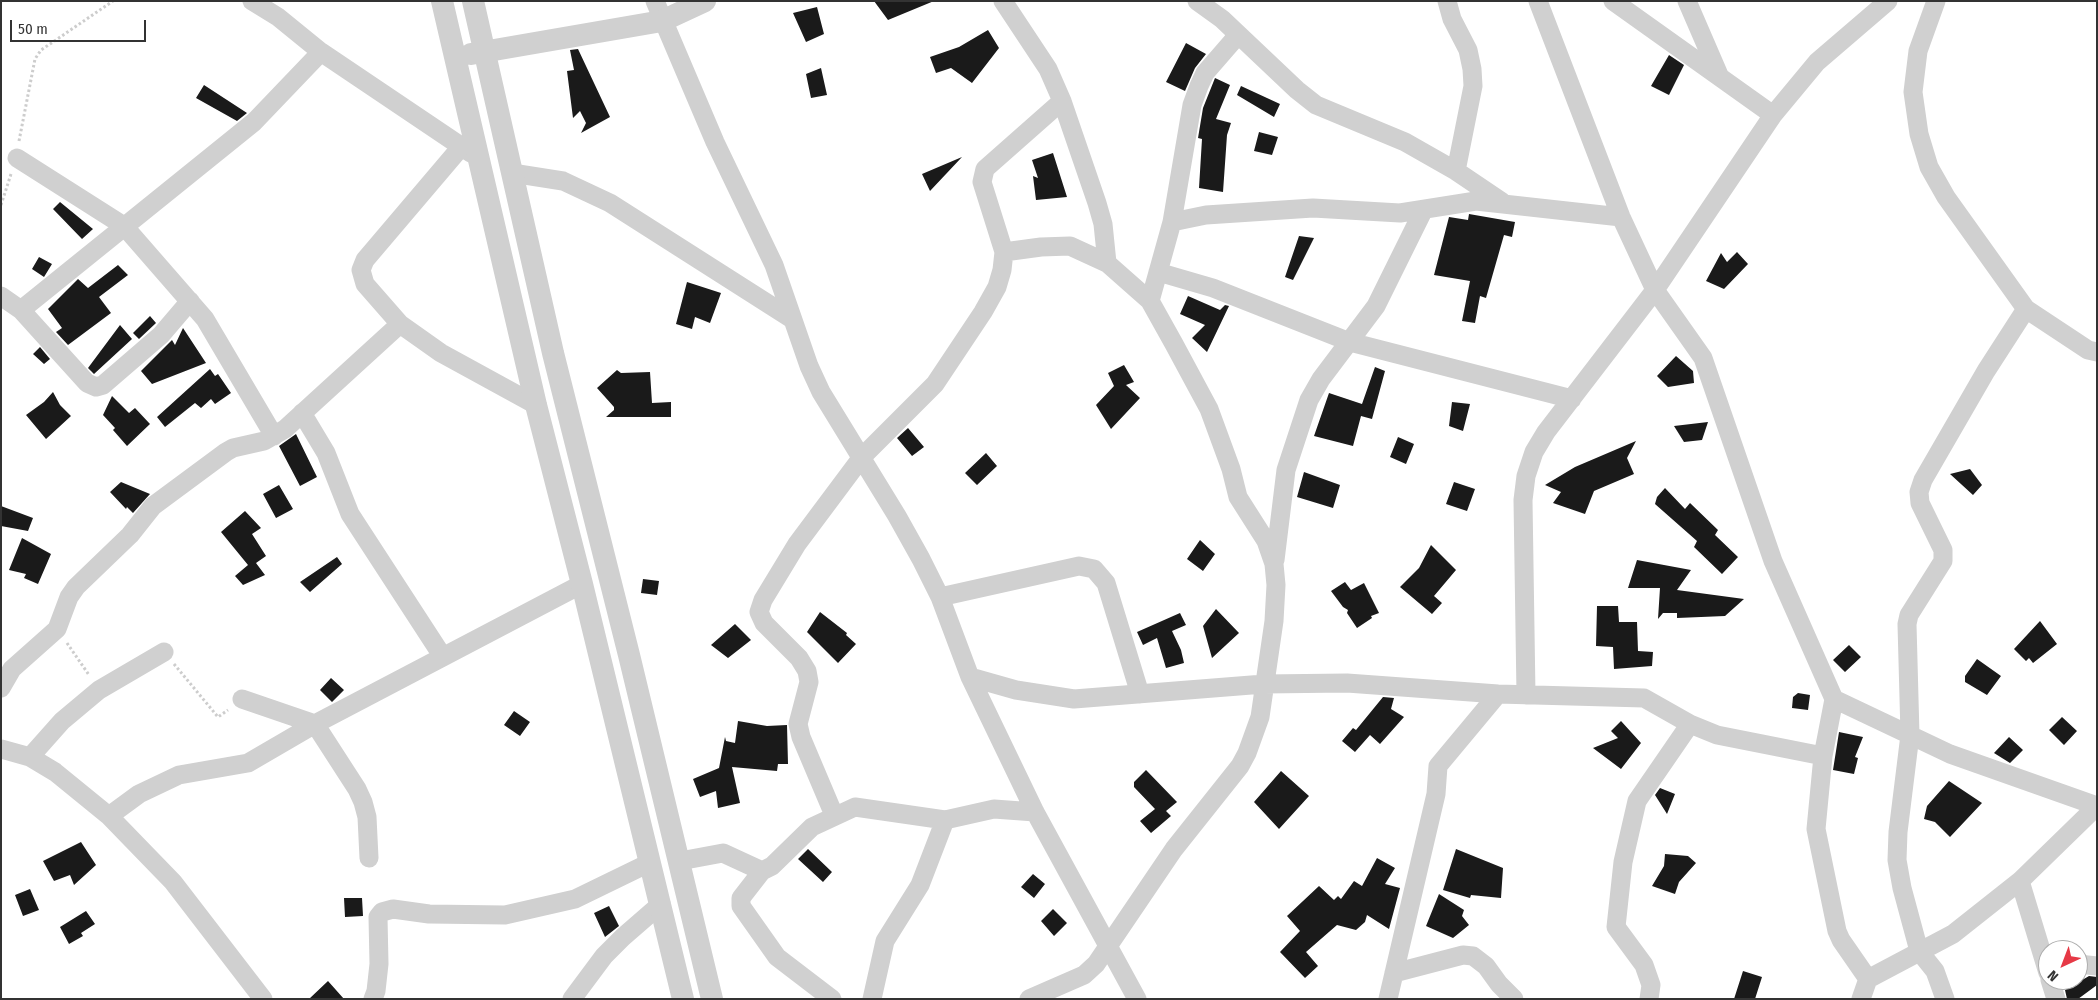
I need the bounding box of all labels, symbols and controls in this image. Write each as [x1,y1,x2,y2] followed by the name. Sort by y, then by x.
[12,10,149,42] scale bar
[18,20,48,38] text: 50 m
[2038,940,2088,990] north arrow
[2044,967,2062,985] text: N

